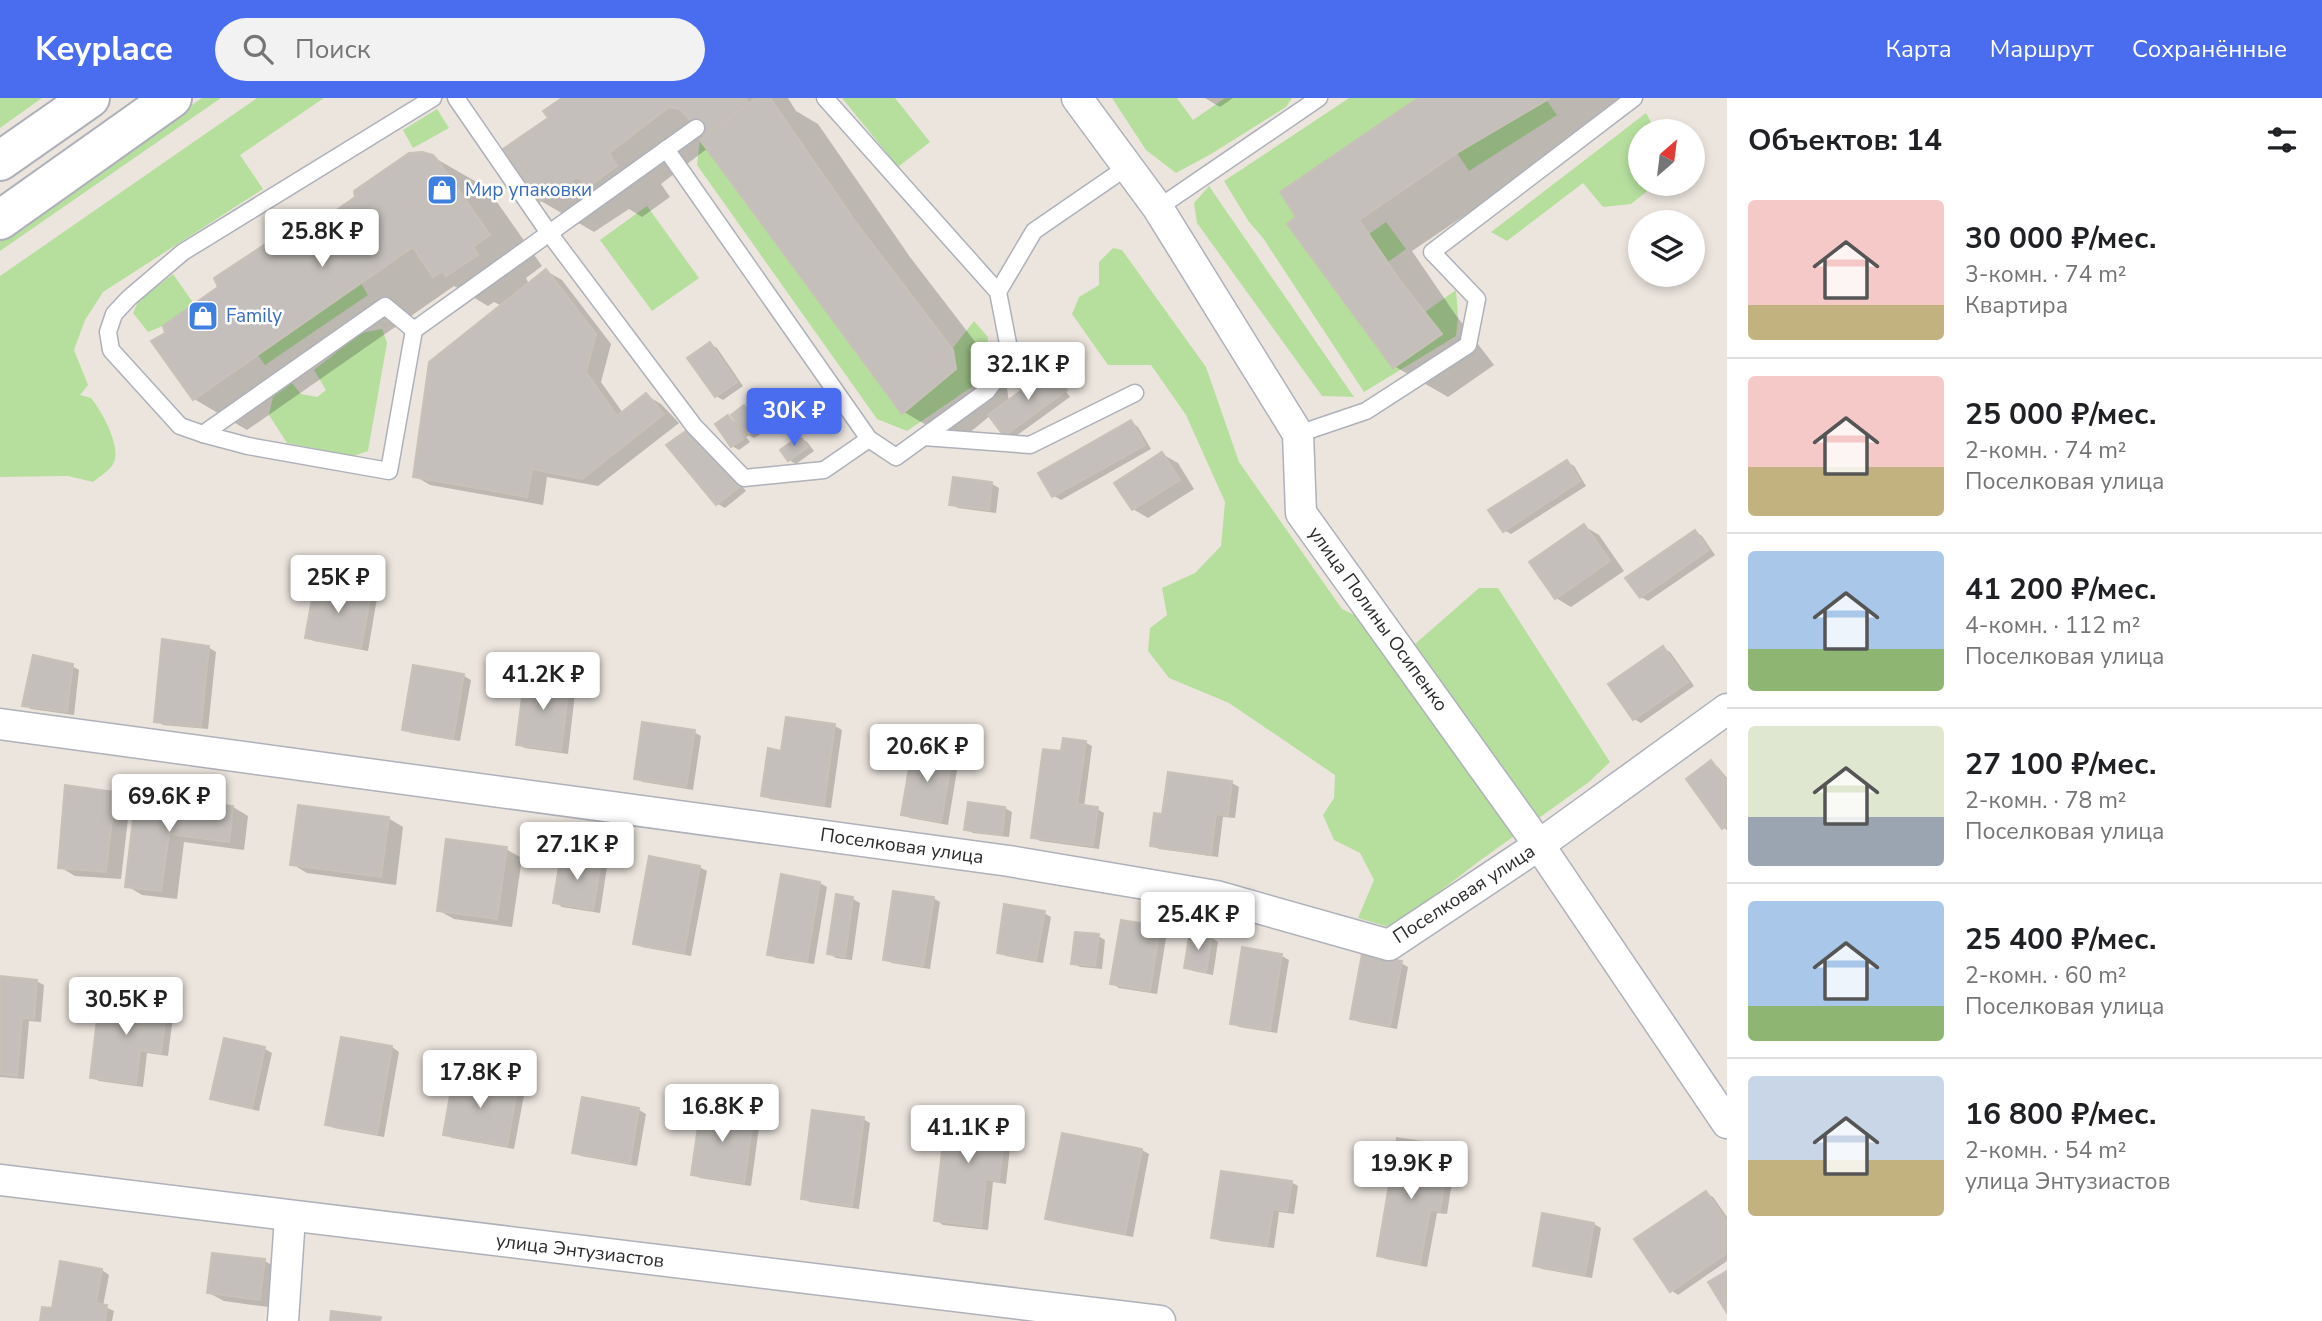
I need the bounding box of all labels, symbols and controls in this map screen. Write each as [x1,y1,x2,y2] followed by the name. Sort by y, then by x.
[215,18,705,81] search box
[35,27,173,72] text: Keyplace
[239,30,277,68] icon: search
[295,32,371,67] text: Поиск
[1886,33,1952,65] text: Карта
[1990,33,2094,65] text: Маршрут
[2132,33,2287,65] text: Сохранённые
[1628,119,1704,196] north arrow
[1628,119,1705,287] map controls
[1748,120,1942,161] text: Объектов: 14
[2263,121,2301,159] icon: filters
[425,173,459,207] shop icon: Мир упаковки
[465,177,592,203] place label: Мир упаковки
[257,209,387,269] pin: 25.8K ₽
[1628,210,1705,287] button: layers
[281,216,363,247] text: 25.8K ₽
[1965,218,2156,259] text: 30 000 ₽/мес.
[1804,228,1888,312] icon: home
[1965,259,2127,290] text: 3-комн. · 74 m²
[1965,290,2068,321] text: Квартира
[186,299,220,333] shop icon: Family
[226,303,282,329] place label: Family
[963,342,1093,402] pin: 32.1K ₽
[987,349,1069,380] text: 32.1K ₽
[745,388,843,448] pin: 30K ₽
[1965,394,2156,435] text: 25 000 ₽/мес.
[763,395,825,426] text: 30K ₽
[1804,404,1888,488] icon: home
[1965,435,2127,466] text: 2-комн. · 74 m²
[1965,466,2165,497] text: Поселковая улица
[1302,521,1454,717] street label: улица Полины Осипенко
[289,556,387,615] pin: 25K ₽
[307,562,369,593] text: 25K ₽
[1965,569,2156,610] text: 41 200 ₽/мес.
[1804,579,1888,663] icon: home
[1965,610,2140,641] text: 4-комн. · 112 m²
[1965,641,2165,672] text: Поселковая улица
[478,652,608,712] pin: 41.2K ₽
[502,659,584,690] text: 41.2K ₽
[862,724,992,784] pin: 20.6K ₽
[886,731,968,762] text: 20.6K ₽
[1965,744,2156,785] text: 27 100 ₽/мес.
[1804,754,1888,838] icon: home
[104,774,234,834] pin: 69.6K ₽
[128,781,210,812] text: 69.6K ₽
[1965,785,2127,816] text: 2-комн. · 78 m²
[1965,816,2165,847] text: Поселковая улица
[512,822,642,882] pin: 27.1K ₽
[819,822,985,870] street label: Поселковая улица
[536,829,618,860] text: 27.1K ₽
[1388,838,1540,950] street label: Поселковая улица
[1133,892,1263,952] pin: 25.4K ₽
[1157,899,1239,930] text: 25.4K ₽
[1965,919,2156,960] text: 25 400 ₽/мес.
[1804,929,1888,1013] icon: home
[1965,960,2127,991] text: 2-комн. · 60 m²
[61,978,191,1037] pin: 30.5K ₽
[85,984,167,1015] text: 30.5K ₽
[1965,991,2165,1022] text: Поселковая улица
[415,1051,545,1110] pin: 17.8K ₽
[439,1057,521,1088] text: 17.8K ₽
[657,1084,787,1144] pin: 16.8K ₽
[681,1091,763,1122] text: 16.8K ₽
[1965,1094,2156,1135] text: 16 800 ₽/мес.
[1804,1104,1888,1188] icon: home
[903,1105,1033,1165] pin: 41.1K ₽
[927,1112,1009,1143] text: 41.1K ₽
[1965,1135,2127,1166] text: 2-комн. · 54 m²
[1346,1142,1476,1201] pin: 19.9K ₽
[1370,1148,1452,1179] text: 19.9K ₽
[1965,1166,2170,1197] text: улица Энтузиастов
[494,1228,666,1274] street label: улица Энтузиастов

